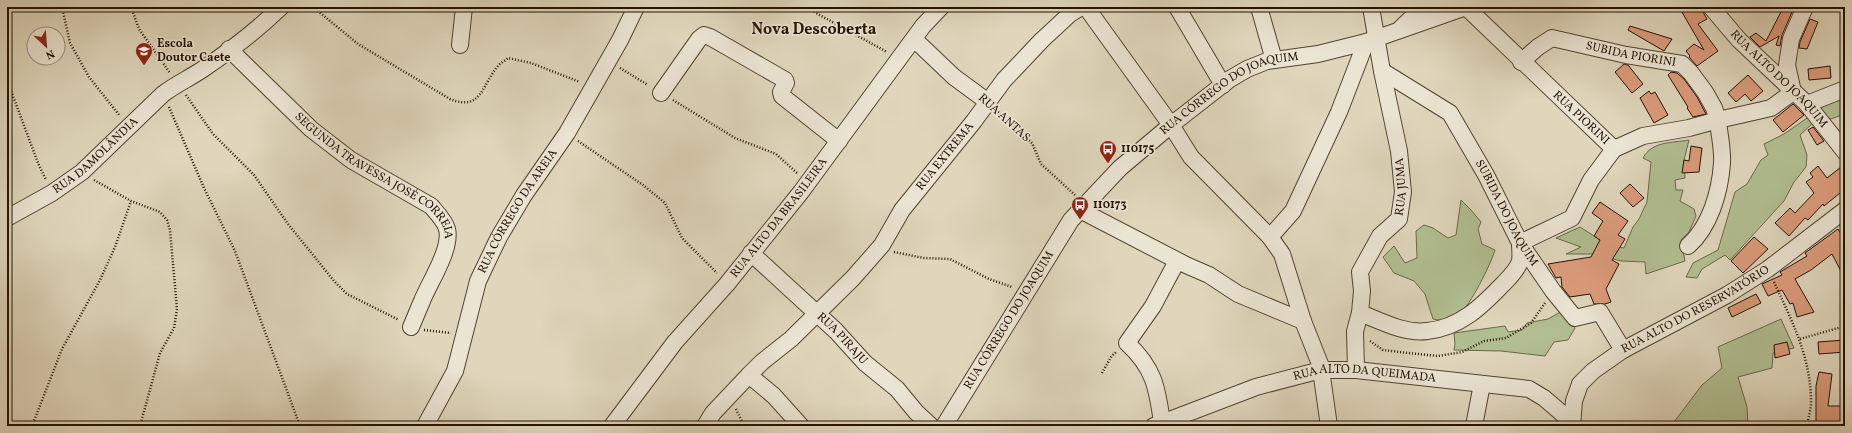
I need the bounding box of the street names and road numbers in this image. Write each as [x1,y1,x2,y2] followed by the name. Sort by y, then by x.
[1726,27,1831,131] street label: RUA ALTO DO JOAQUIM
[1584,38,1677,71] street label: SUBIDA PIORINI
[1157,49,1299,139] street label: RUA CÓRREGO DO JOAQUIM
[1549,88,1613,148] street label: RUA PIORINI
[974,90,1034,146] street label: RUA ANTAS
[291,109,456,240] street label: SEGUNDA TRAVESSA JOSÉ CORREIA
[50,113,142,198] street label: RUA DAMOLÂNDIA
[913,119,978,194] street label: RUA EXTREMA
[475,145,562,276] street label: RUA CÓRREGO DA AREIA
[727,154,832,281] street label: RUA ALTO DA BRASILEIRA
[1392,157,1411,217] street label: RUA JUMA
[1471,157,1542,270] street label: SUBIDA DO JOAQUIM
[960,248,1058,393] street label: RUA CÓRREGO DO JOAQUIM
[1619,262,1773,357] street label: RUA ALTO DO RESERVATÓRIO
[813,309,871,368] street label: RUA PIRAJU
[1292,362,1437,387] street label: RUA ALTO DA QUEIMADA

